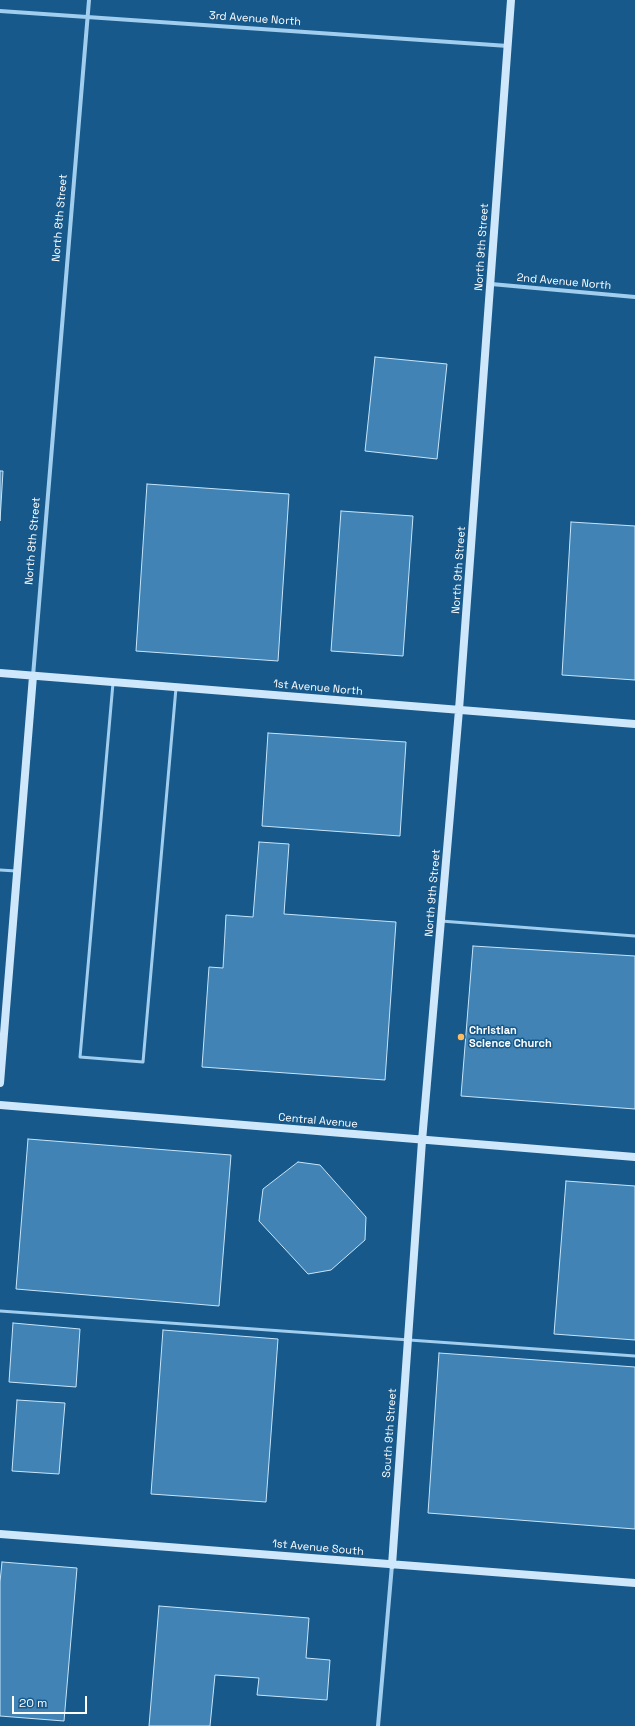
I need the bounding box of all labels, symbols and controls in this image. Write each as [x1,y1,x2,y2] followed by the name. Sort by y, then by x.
[209,9,301,29] street label: 3rd Avenue North
[50,174,70,262] street label: North 8th Street
[472,203,492,291] street label: North 9th Street
[516,271,612,293] street label: 2nd Avenue North
[23,497,43,585] street label: North 8th Street
[449,526,469,614] street label: North 9th Street
[273,678,363,698] street label: 1st Avenue North
[423,849,443,937] street label: North 9th Street
[469,1024,552,1050] place label: Christian Science Church
[456,1032,466,1042] marker: Christian Science Church
[278,1111,358,1131] street label: Central Avenue
[380,1388,400,1478] street label: South 9th Street
[272,1537,364,1559] street label: 1st Avenue South
[14,1688,89,1714] scale bar
[19,1695,47,1711] text: 20 m

